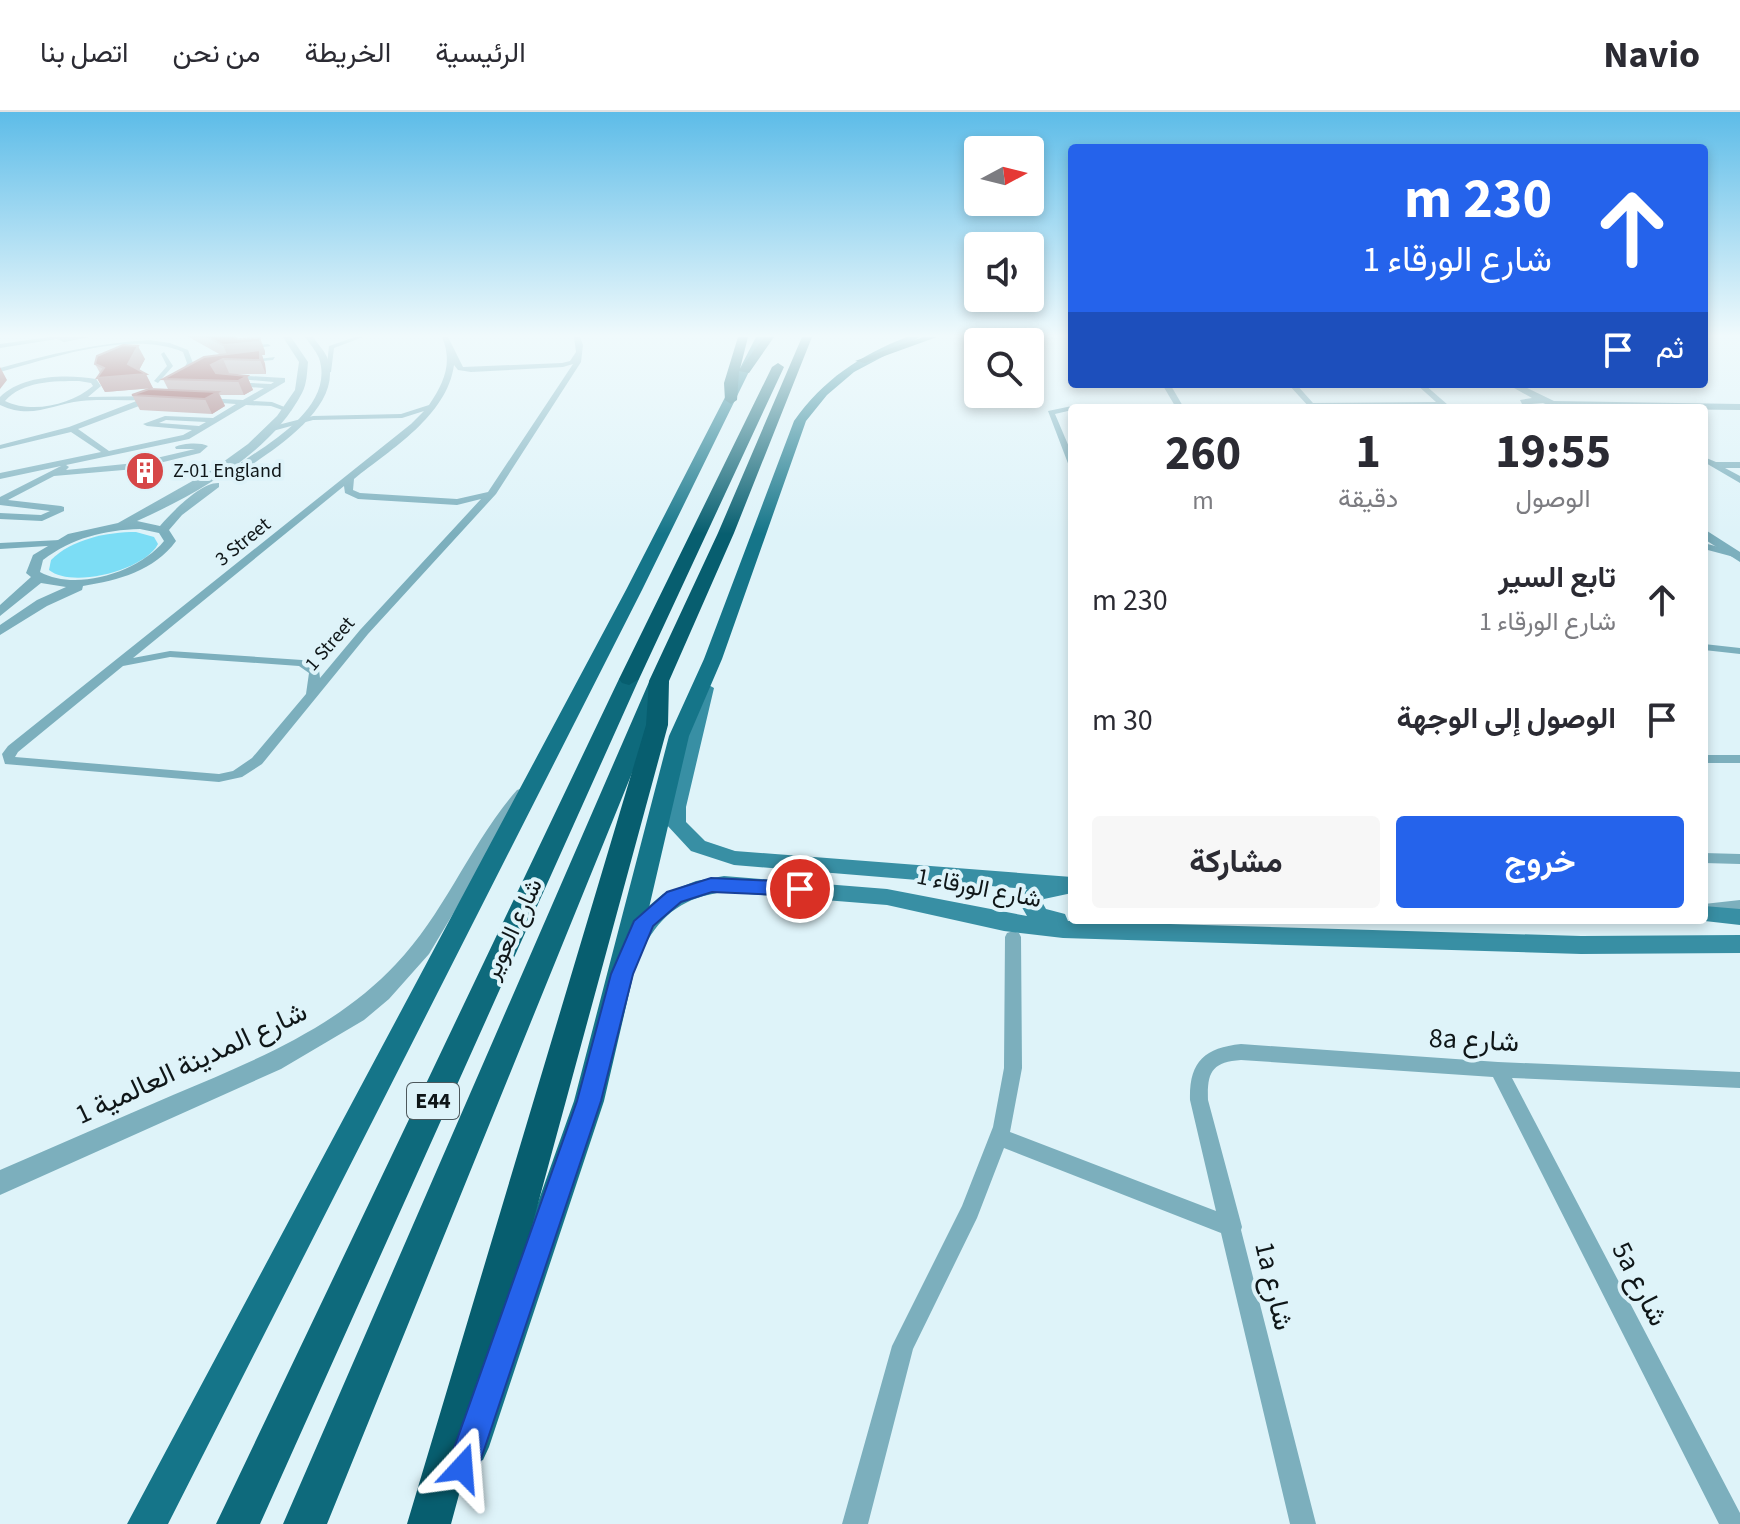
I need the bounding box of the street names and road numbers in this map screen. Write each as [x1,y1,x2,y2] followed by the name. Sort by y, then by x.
[209,511,277,573] street label: 3 Street
[298,610,362,677] street label: 1 Street
[914,859,1044,917] street label: شارع الورقاء 1
[474,873,552,986] street label: شارع العوير
[68,992,314,1134] street label: شارع المدينة العالمية 1
[1428,1018,1520,1062] street label: 8a شارع
[407,1083,459,1119] road number: E44
[1602,1235,1678,1333] street label: 5a شارع
[1244,1238,1304,1334] street label: 1a شارع

